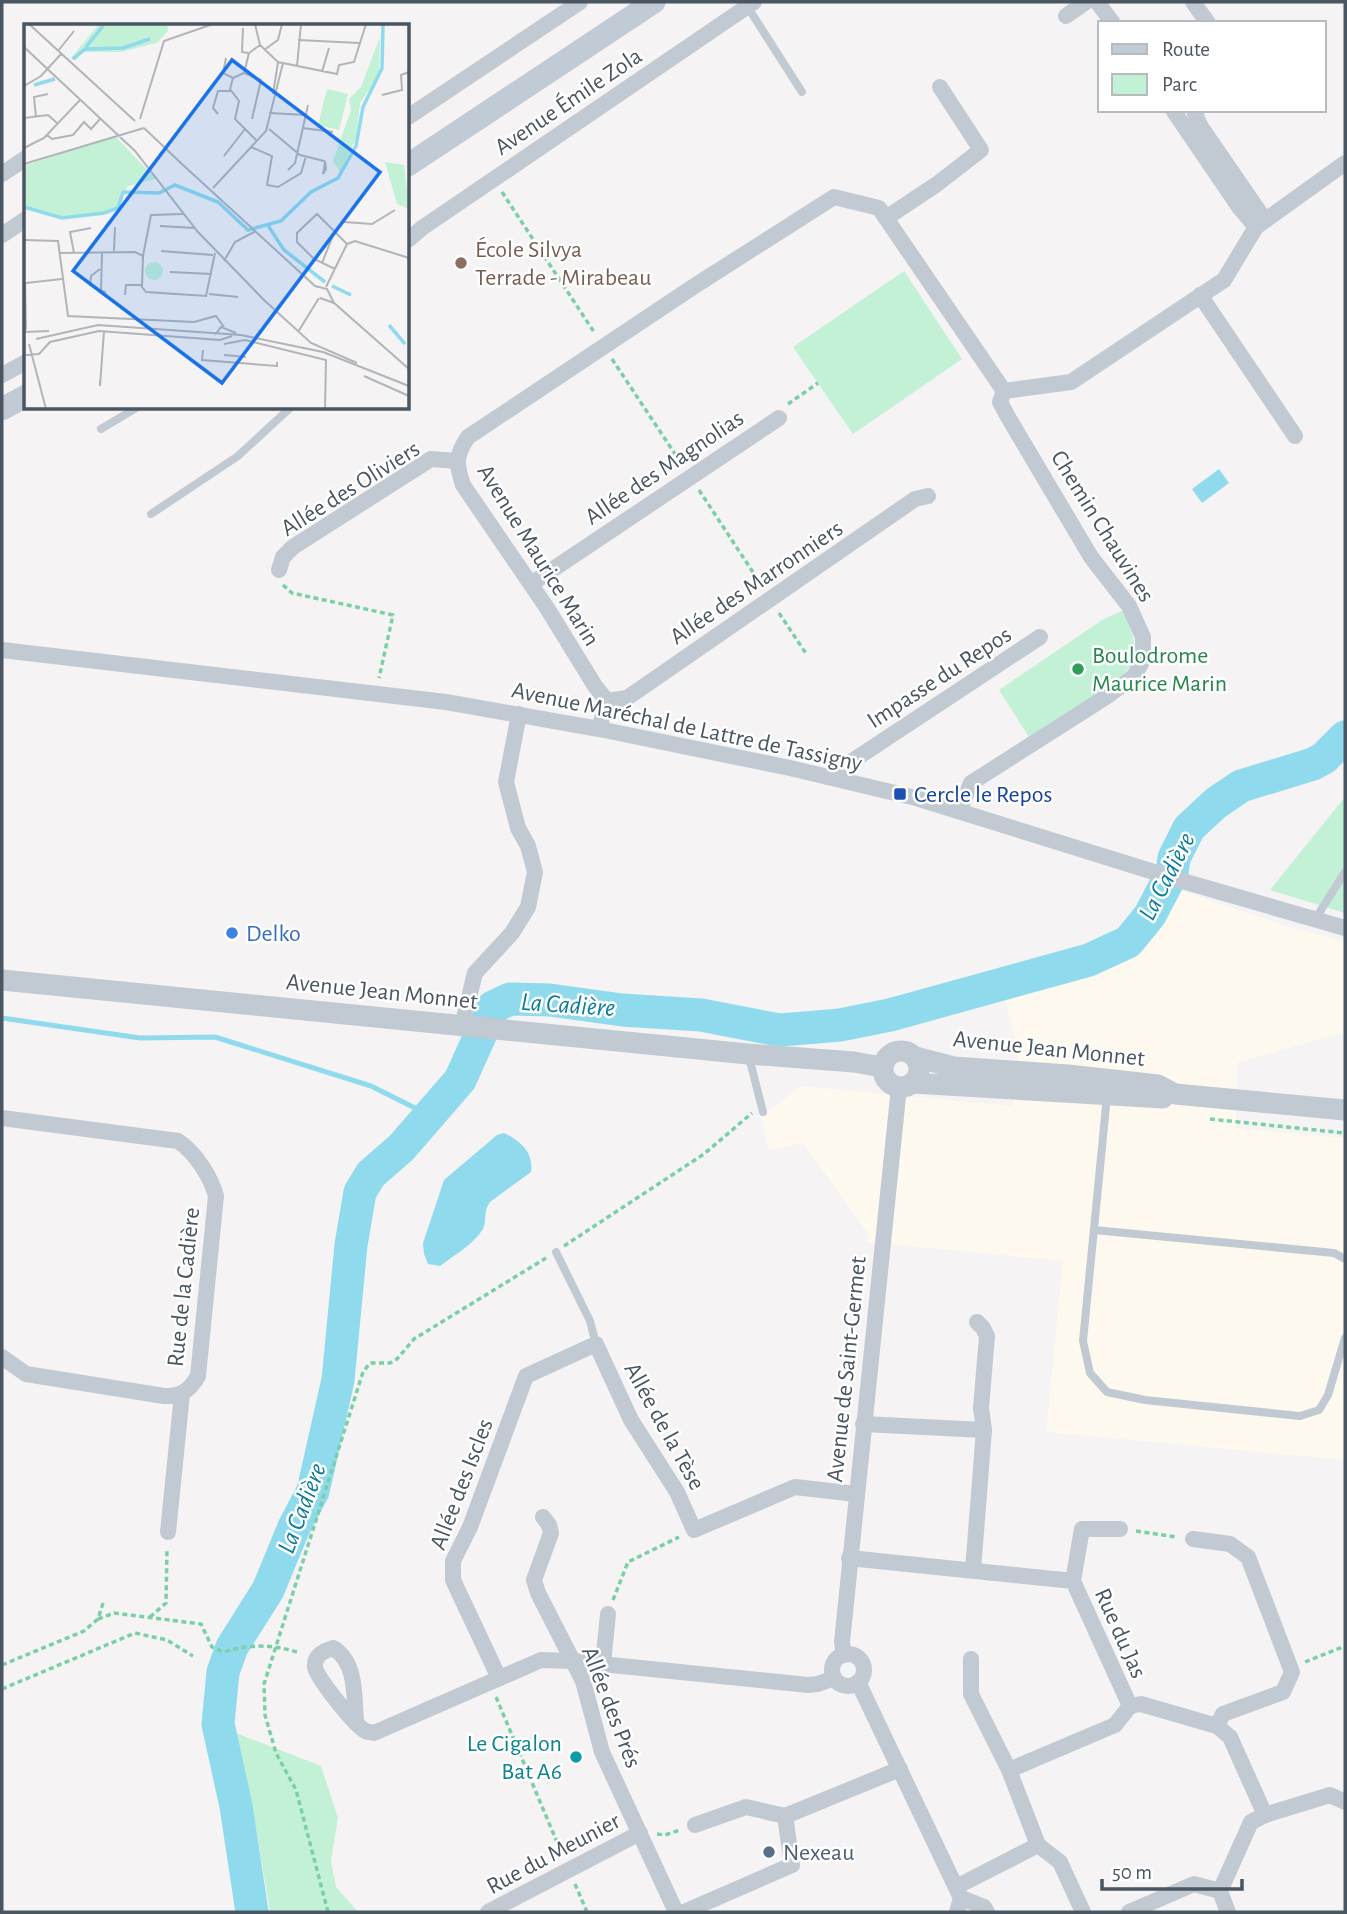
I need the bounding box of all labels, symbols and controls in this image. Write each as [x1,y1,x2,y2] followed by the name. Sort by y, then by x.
[1098,21,1326,112] legend
[24,24,410,410] inset map
[1162,39,1210,60] text: Route
[489,42,647,160] street label: Avenue Émile Zola
[1162,74,1197,95] text: Parc
[475,236,651,290] place label: École Silvya Terrade - Mirabeau
[453,255,469,271] marker: École Silvya Terrade - Mirabeau
[581,406,748,530] street label: Allée des Magnolias
[277,437,424,541] street label: Allée des Oliviers
[1046,447,1158,607] street label: Chemin Chauvines
[473,461,604,651] street label: Avenue Maurice Marin
[666,516,847,649] street label: Allée des Marronniers
[863,622,1016,733] street label: Impasse du Repos
[1092,644,1227,696] place label: Boulodrome Maurice Marin
[1070,661,1086,677] marker: Boulodrome Maurice Marin
[509,678,864,776] street label: Avenue Maréchal de Lattre de Tassigny
[914,783,1052,807] place label: Cercle le Repos
[892,786,908,802] marker: Cercle le Repos
[1134,828,1200,924] water label: La Cadière
[246,922,301,946] place label: Delko
[224,925,240,941] marker: Delko
[285,970,479,1014] street label: Avenue Jean Monnet
[520,989,616,1021] water label: La Cadière
[952,1027,1146,1071] street label: Avenue Jean Monnet
[164,1206,204,1368] street label: Rue de la Cadière
[823,1255,871,1483] street label: Avenue de Saint-Germet
[619,1359,709,1494] street label: Allée de la Tèse
[426,1416,498,1553] street label: Allée des Iscles
[273,1459,331,1557] water label: La Cadière
[1090,1585,1150,1682] street label: Rue du Jas
[577,1643,645,1771] street label: Allée des Prés
[467,1732,562,1784] place label: Le Cigalon Bat A6
[568,1749,584,1765] marker: Le Cigalon Bat A6
[483,1809,624,1899] street label: Rue du Meunier
[783,1841,854,1865] place label: Nexeau
[761,1844,777,1860] marker: Nexeau
[1102,1848,1242,1892] scale bar
[1112,1862,1152,1883] text: 50 m

